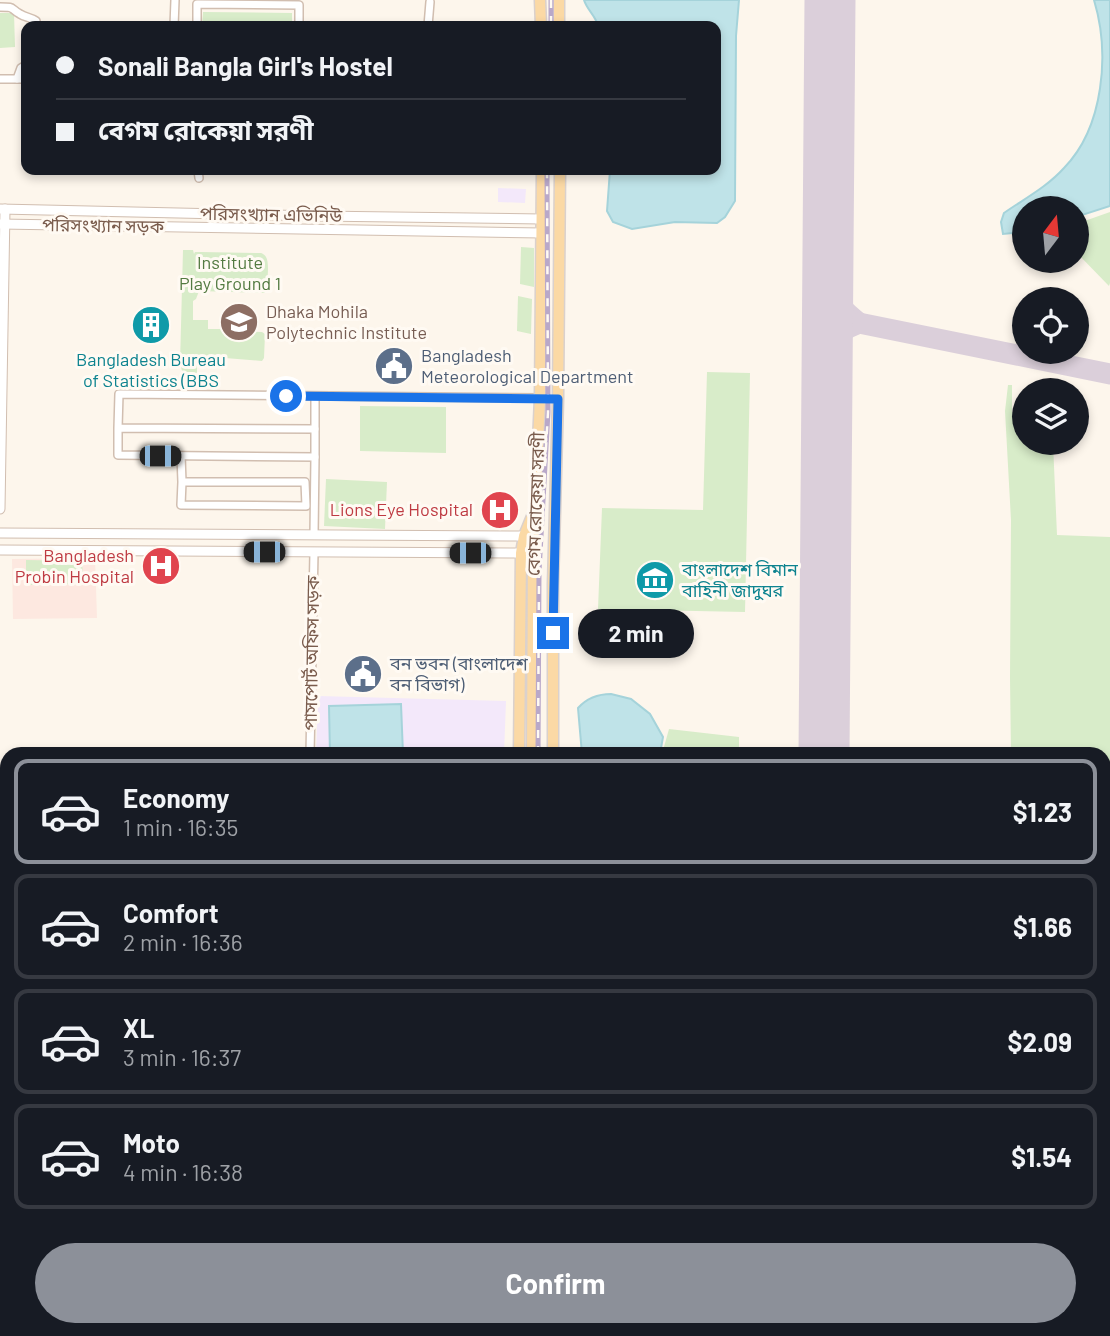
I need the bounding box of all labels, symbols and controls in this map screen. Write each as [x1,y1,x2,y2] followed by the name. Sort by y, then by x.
[98,50,393,81] text: Sonali Bangla Girl's Hostel
[98,114,314,145] text: বেগম রোকেয়া সরণী
[1012,196,1088,273] north arrow
[1012,196,1089,455] map controls
[200,202,343,226] street label: পরিসংখ্যান এভিনিউ
[42,213,165,237] street label: পরিসংখ্যান সড়ক
[179,251,281,294] park label: Institute Play Ground 1
[1012,287,1089,364] button: locate
[266,300,427,343] place label: Dhaka Mohila Polytechnic Institute
[218,301,260,343] school or university icon: Dhaka Mohila Polytechnic Institute
[130,304,172,346] building icon: Bangladesh Bureau of Statistics (BBS
[421,344,634,387] place label: Bangladesh Meteorological Department
[373,345,415,387] public building icon: Bangladesh Meteorological Department
[76,348,226,391] place label: Bangladesh Bureau of Statistics (BBS
[1012,378,1089,455] button: layers
[270,380,302,412] route start
[521,431,549,576] street label: বেগম রোকেয়া সরণী
[140,446,182,467] car
[479,489,521,531] hospital icon: Lions Eye Hospital
[330,498,473,520] place label: Lions Eye Hospital
[244,542,286,563] car
[450,543,492,564] car
[15,544,134,587] place label: Bangladesh Probin Hospital
[140,545,182,587] hospital icon: Bangladesh Probin Hospital
[681,558,799,601] place label: বাংলাদেশ বিমান বাহিনী জাদুঘর
[634,559,676,601] museum icon: বাংলাদেশ বিমান বাহিনী জাদুঘর
[299,575,323,731] street label: পাসপোর্ট অফিস সড়ক
[578,608,693,658] callout: 2 min
[537,617,569,649] route end
[608,619,664,647] text: 2 min
[389,652,528,695] place label: বন ভবন (বাংলাদেশ বন বিভাগ)
[342,653,384,695] public building icon: বন ভবন (বাংলাদেশ বন বিভাগ)
[39,780,102,843] icon: car
[123,782,229,813] text: Economy
[1013,796,1072,827] text: $1.23
[123,813,238,841] text: 1 min · 16:35
[39,895,102,958] icon: car
[123,897,219,928] text: Comfort
[1013,911,1072,942] text: $1.66
[123,928,243,956] text: 2 min · 16:36
[39,1010,102,1073] icon: car
[123,1012,154,1043] text: XL
[1008,1026,1072,1057] text: $2.09
[123,1043,241,1071] text: 3 min · 16:37
[39,1125,102,1188] icon: car
[123,1127,180,1158] text: Moto
[1011,1141,1072,1172] text: $1.54
[123,1158,243,1186] text: 4 min · 16:38
[35,1243,1076,1323] button: Confirm

